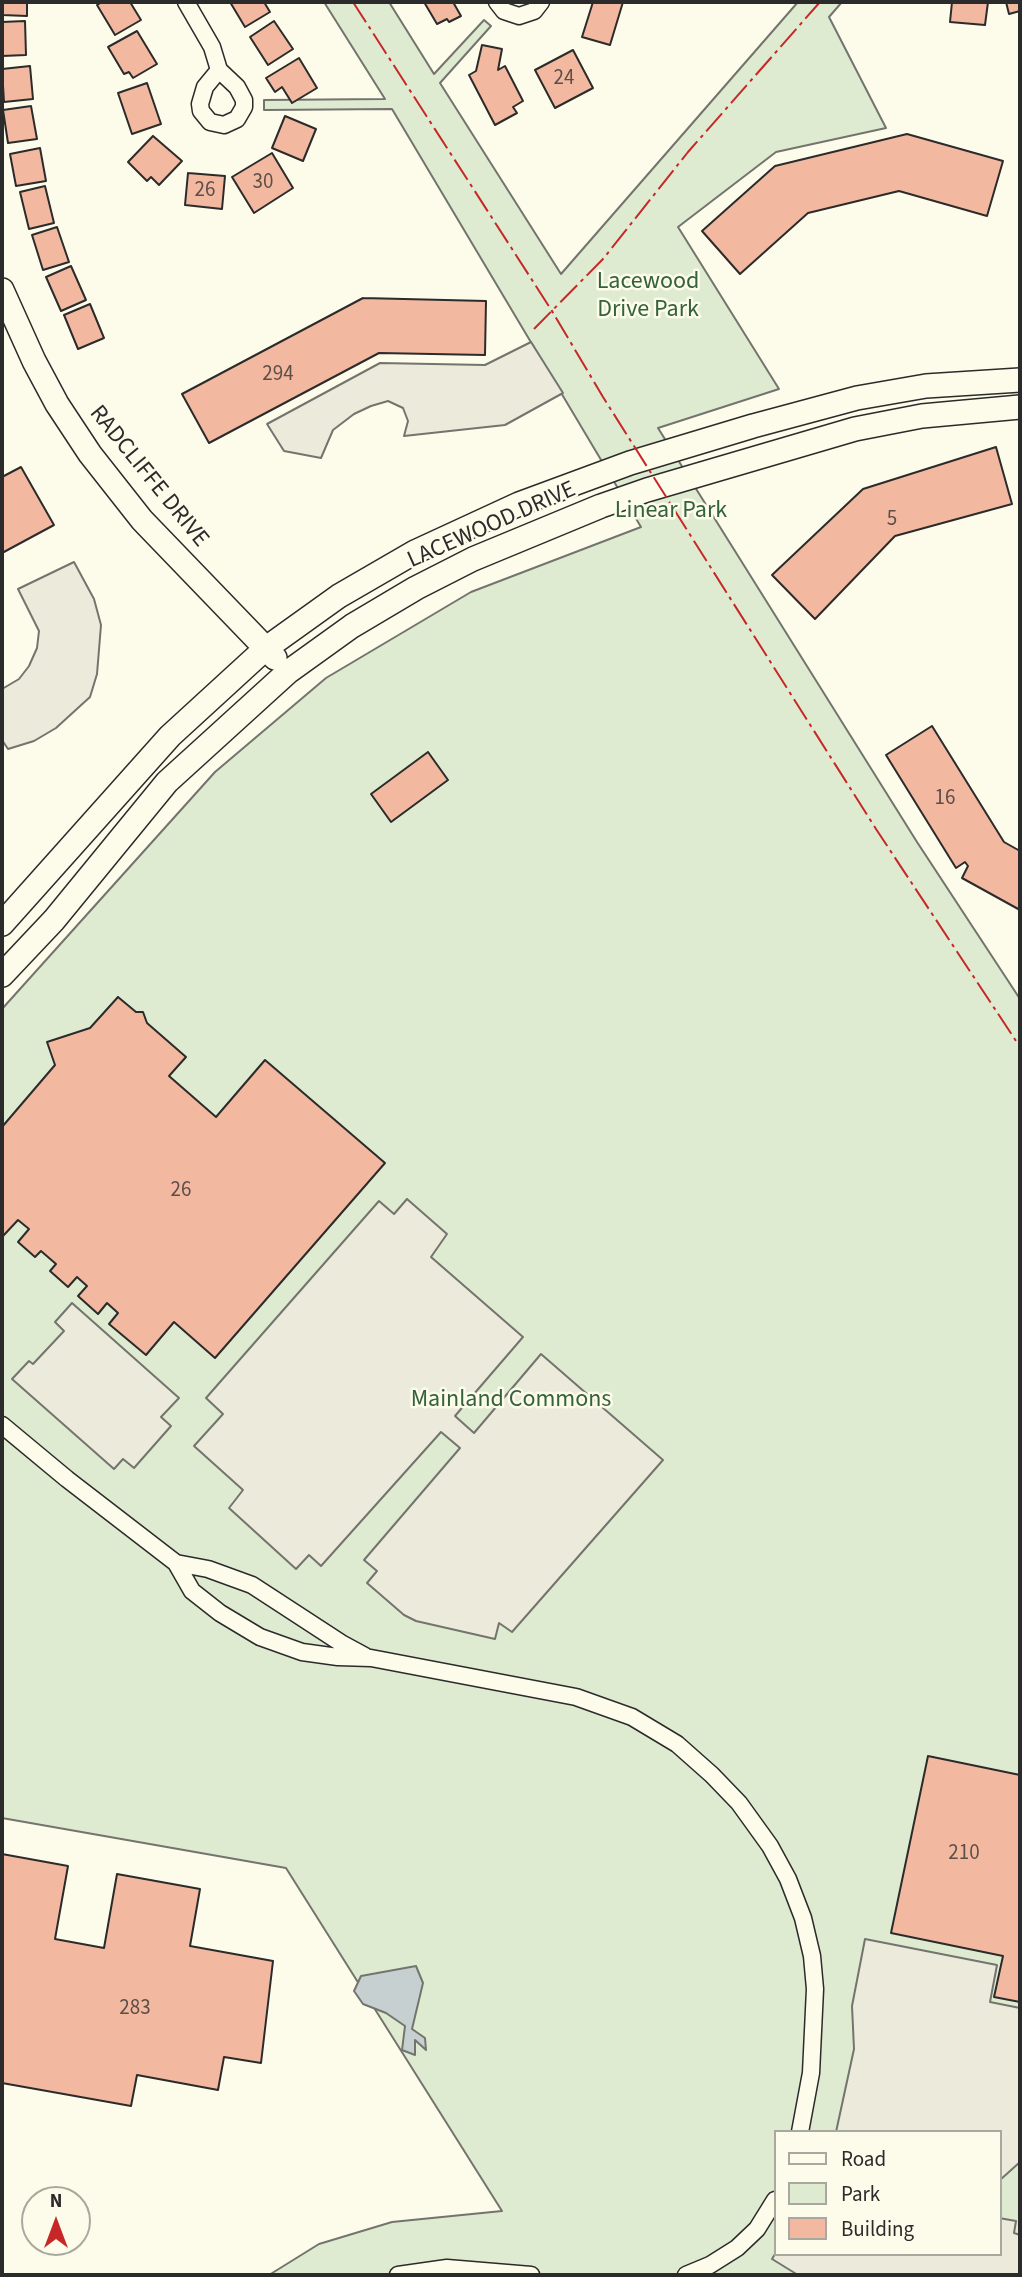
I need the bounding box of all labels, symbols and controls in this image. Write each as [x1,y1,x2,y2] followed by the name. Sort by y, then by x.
[554,66,574,92] house number: 24
[253,170,273,196] house number: 30
[195,178,215,204] house number: 26
[597,269,699,325] park label: Lacewood Drive Park
[262,362,294,388] house number: 294
[82,400,214,554] street label: RADCLIFFE DRIVE
[404,476,580,576] street label: LACEWOOD DRIVE
[615,498,727,526] park label: Linear Park
[887,507,897,533] house number: 5
[935,786,955,812] house number: 16
[171,1178,191,1204] house number: 26
[411,1387,611,1415] park label: Mainland Commons
[948,1841,980,1867] house number: 210
[119,1996,151,2022] house number: 283
[774,2130,1001,2256] legend
[841,2144,886,2174] text: Road
[841,2179,880,2209] text: Park
[21,2186,91,2256] north arrow
[50,2188,62,2215] text: N
[841,2214,914,2244] text: Building

